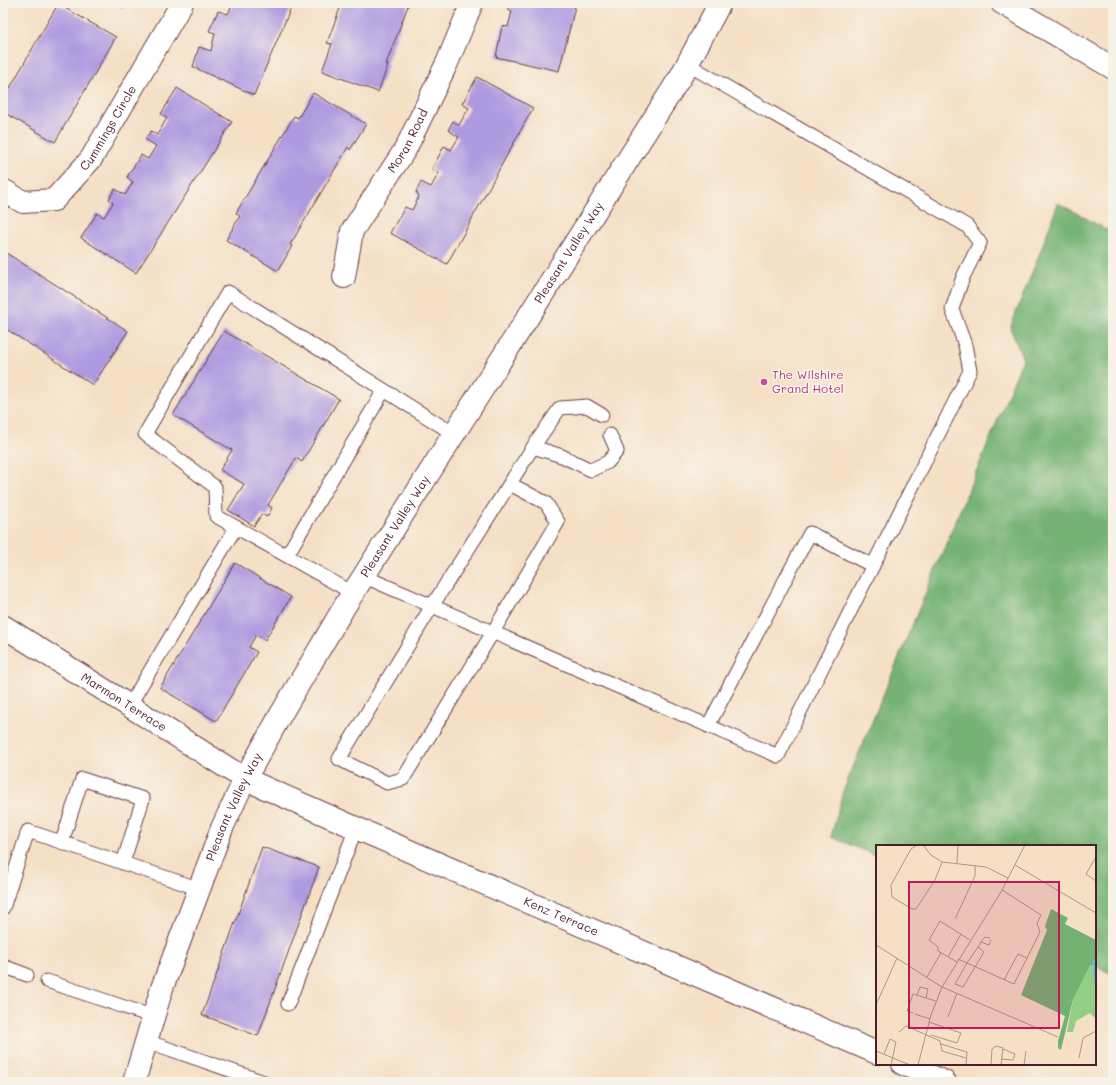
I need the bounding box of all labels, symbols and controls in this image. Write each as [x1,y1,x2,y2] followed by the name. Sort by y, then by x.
[75,82,139,173] street label: Cummings Circle
[383,105,431,175] street label: Moran Road
[530,198,606,306] street label: Pleasant Valley Way
[772,366,844,396] place label: The Wilshire Grand Hotel
[759,377,769,387] marker: The Wilshire Grand Hotel
[356,472,433,580] street label: Pleasant Valley Way
[79,669,170,735] street label: Marmon Terrace
[201,750,265,863] street label: Pleasant Valley Way
[876,845,1096,1065] inset map
[522,892,601,939] street label: Kenz Terrace

